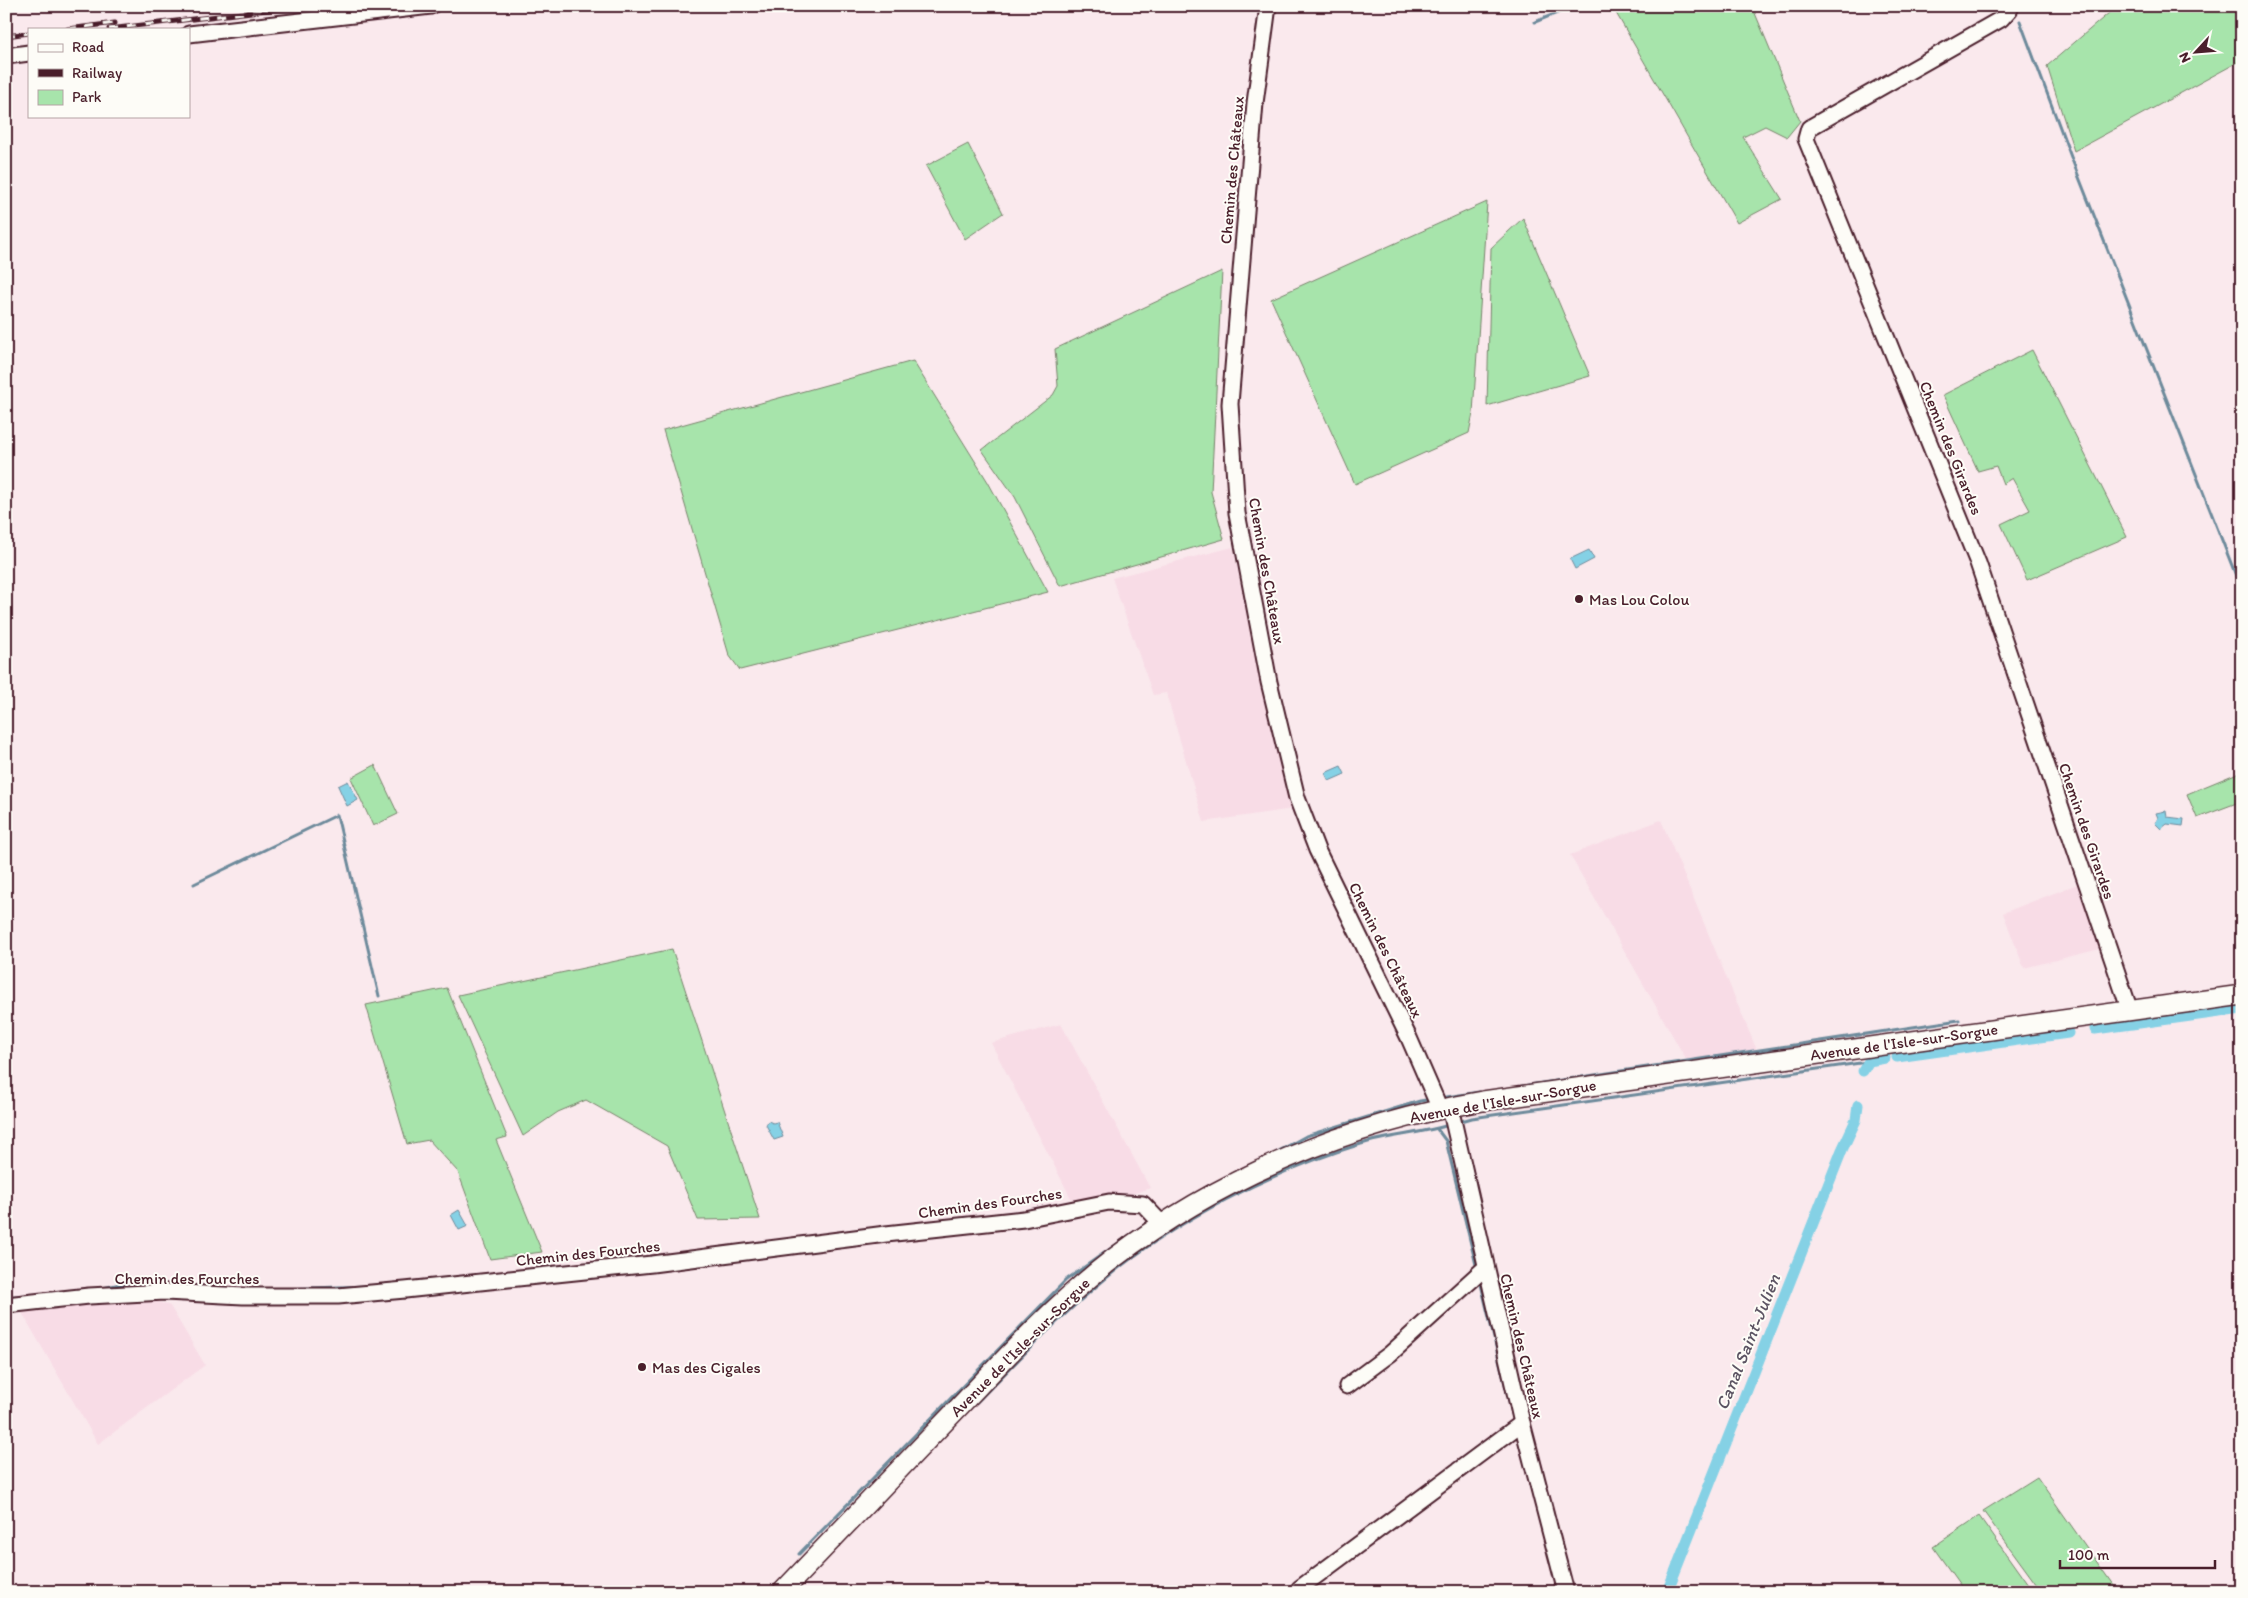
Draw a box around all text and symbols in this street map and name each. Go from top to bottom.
legend [28,28,190,118]
north arrow [2170,28,2220,78]
text: Road [72,38,105,56]
text: N [2175,50,2194,65]
text: Railway [72,64,122,82]
text: Park [72,88,102,106]
street label: Chemin des Châteaux [1216,95,1248,245]
street label: Chemin des Girardes [1915,378,1987,518]
street label: Chemin des Châteaux [1245,496,1289,646]
place label: Mas Lou Colou [1589,590,1689,609]
marker: Mas Lou Colou [1573,593,1585,605]
street label: Chemin des Girardes [2055,760,2119,902]
street label: Chemin des Châteaux [1345,879,1427,1021]
street label: Avenue de l'Isle-sur-Sorgue [1809,1019,1999,1065]
street label: Avenue de l'Isle-sur-Sorgue [1408,1075,1598,1127]
street label: Chemin des Fourches [917,1184,1063,1222]
street label: Chemin des Fourches [515,1236,661,1270]
street label: Chemin des Fourches [114,1269,260,1288]
water label: Canal Saint-Julien [1711,1270,1786,1413]
street label: Chemin des Châteaux [1496,1272,1548,1421]
street label: Avenue de l'Isle-sur-Sorgue [946,1273,1094,1421]
place label: Mas des Cigales [652,1358,761,1377]
marker: Mas des Cigales [636,1361,648,1373]
scale bar [2060,1538,2216,1570]
text: 100 m [2068,1546,2110,1564]

